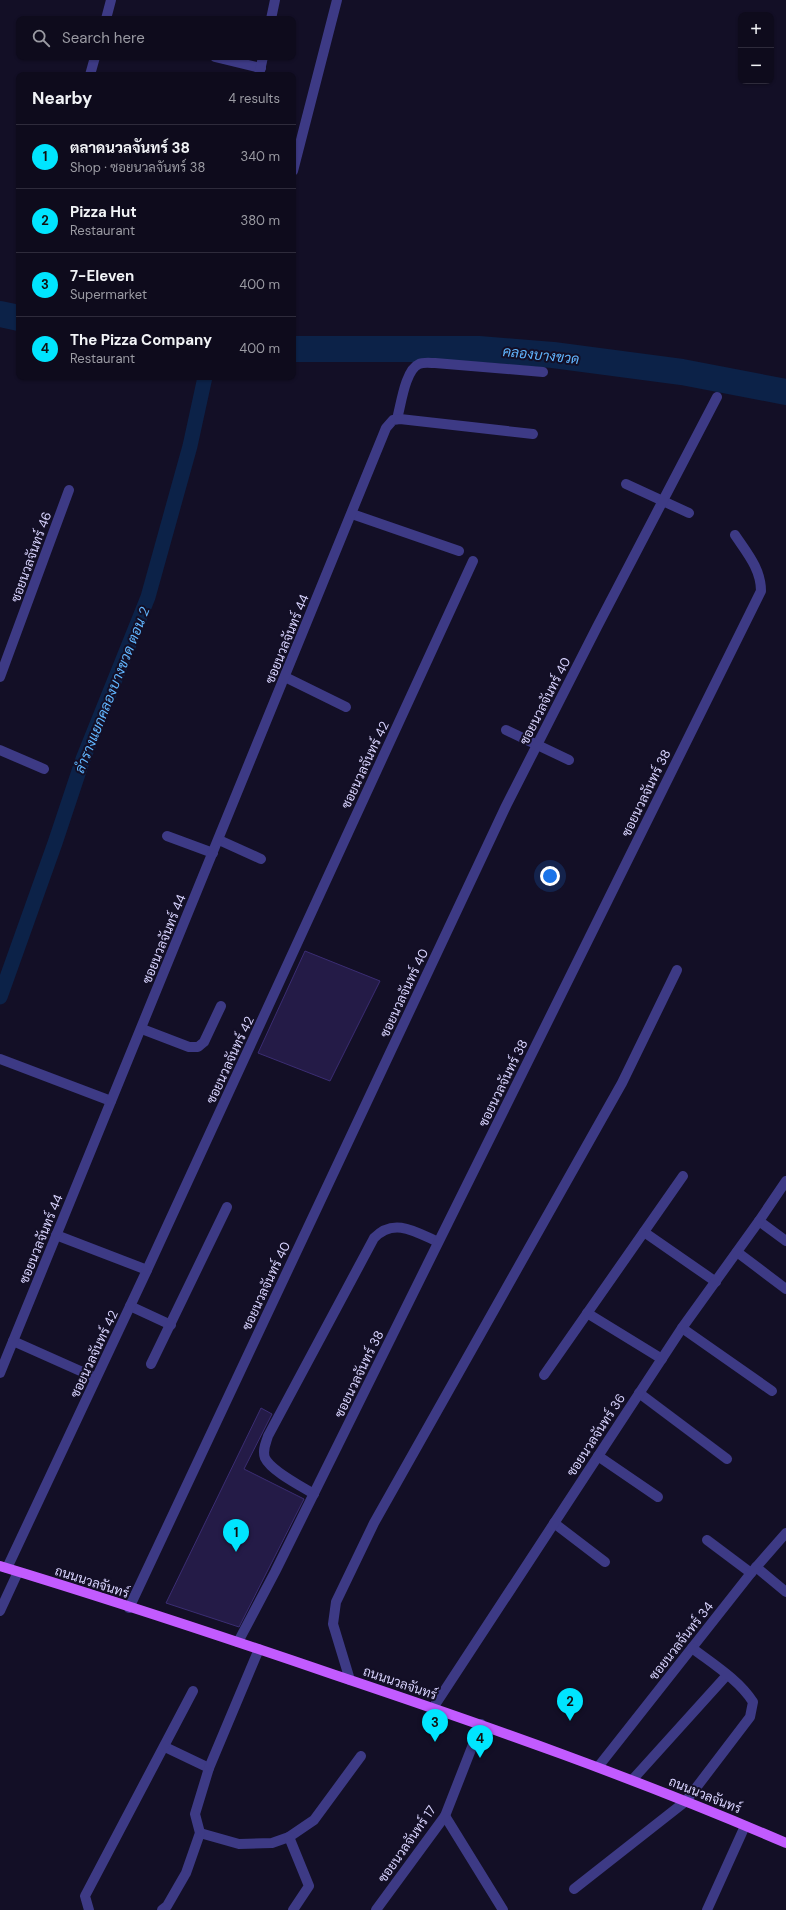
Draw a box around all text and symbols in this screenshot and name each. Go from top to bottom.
map controls [738,12,774,84]
button: + [738,12,774,48]
search box [16,16,296,60]
icon: search [30,27,52,49]
text: Search here [62,28,145,48]
button: − [738,48,774,84]
text: Nearby [32,87,92,109]
text: 4 results [228,90,280,107]
text: ตลาดนวลจันทร์ 38 [70,138,190,158]
text: 1 [43,148,47,165]
text: 340 m [240,148,280,165]
text: Shop · ซอยนวลจันทร์ 38 [70,159,205,176]
text: Pizza Hut [70,202,137,222]
text: 2 [41,212,49,229]
text: 380 m [240,212,280,229]
text: Restaurant [70,222,135,239]
text: 7-Eleven [70,266,134,286]
text: 3 [41,276,49,293]
text: 400 m [239,276,280,293]
text: Supermarket [70,286,147,303]
text: The Pizza Company [70,330,212,350]
text: 4 [41,340,49,357]
text: 400 m [239,340,280,357]
water label: คลองบางขวด [502,342,580,368]
text: Restaurant [70,350,135,367]
street label: ซอยนวลจันทร์ 46 [6,509,55,605]
street label: ซอยนวลจันทร์ 44 [260,591,313,686]
water label: ลำรางแยกคลองบางขวด ตอน 2 [70,604,154,776]
street label: ซอยนวลจันทร์ 40 [515,654,574,748]
street label: ซอยนวลจันทร์ 42 [336,718,393,812]
street label: ซอยนวลจันทร์ 38 [617,746,674,839]
your location [540,866,560,886]
street label: ซอยนวลจันทร์ 44 [137,891,190,986]
street label: ซอยนวลจันทร์ 40 [375,945,432,1040]
street label: ซอยนวลจันทร์ 42 [201,1013,258,1107]
street label: ซอยนวลจันทร์ 38 [474,1036,531,1129]
street label: ซอยนวลจันทร์ 44 [14,1191,67,1286]
street label: ซอยนวลจันทร์ 40 [237,1238,294,1333]
street label: ซอยนวลจันทร์ 42 [65,1307,122,1401]
street label: ซอยนวลจันทร์ 38 [330,1327,387,1420]
street label: ซอยนวลจันทร์ 36 [562,1390,629,1480]
pin: 1 [223,1519,249,1552]
street label: ถนนนวลจันทร์ [53,1561,132,1602]
street label: ซอยนวลจันทร์ 34 [644,1598,717,1684]
street label: ถนนนวลจันทร์ [361,1661,439,1704]
pin: 2 [557,1688,583,1721]
pin: 3 [422,1709,448,1742]
pin: 4 [467,1725,493,1758]
street label: ถนนนวลจันทร์ [666,1772,744,1817]
street label: ซอยนวลจันทร์ 17 [373,1802,440,1886]

